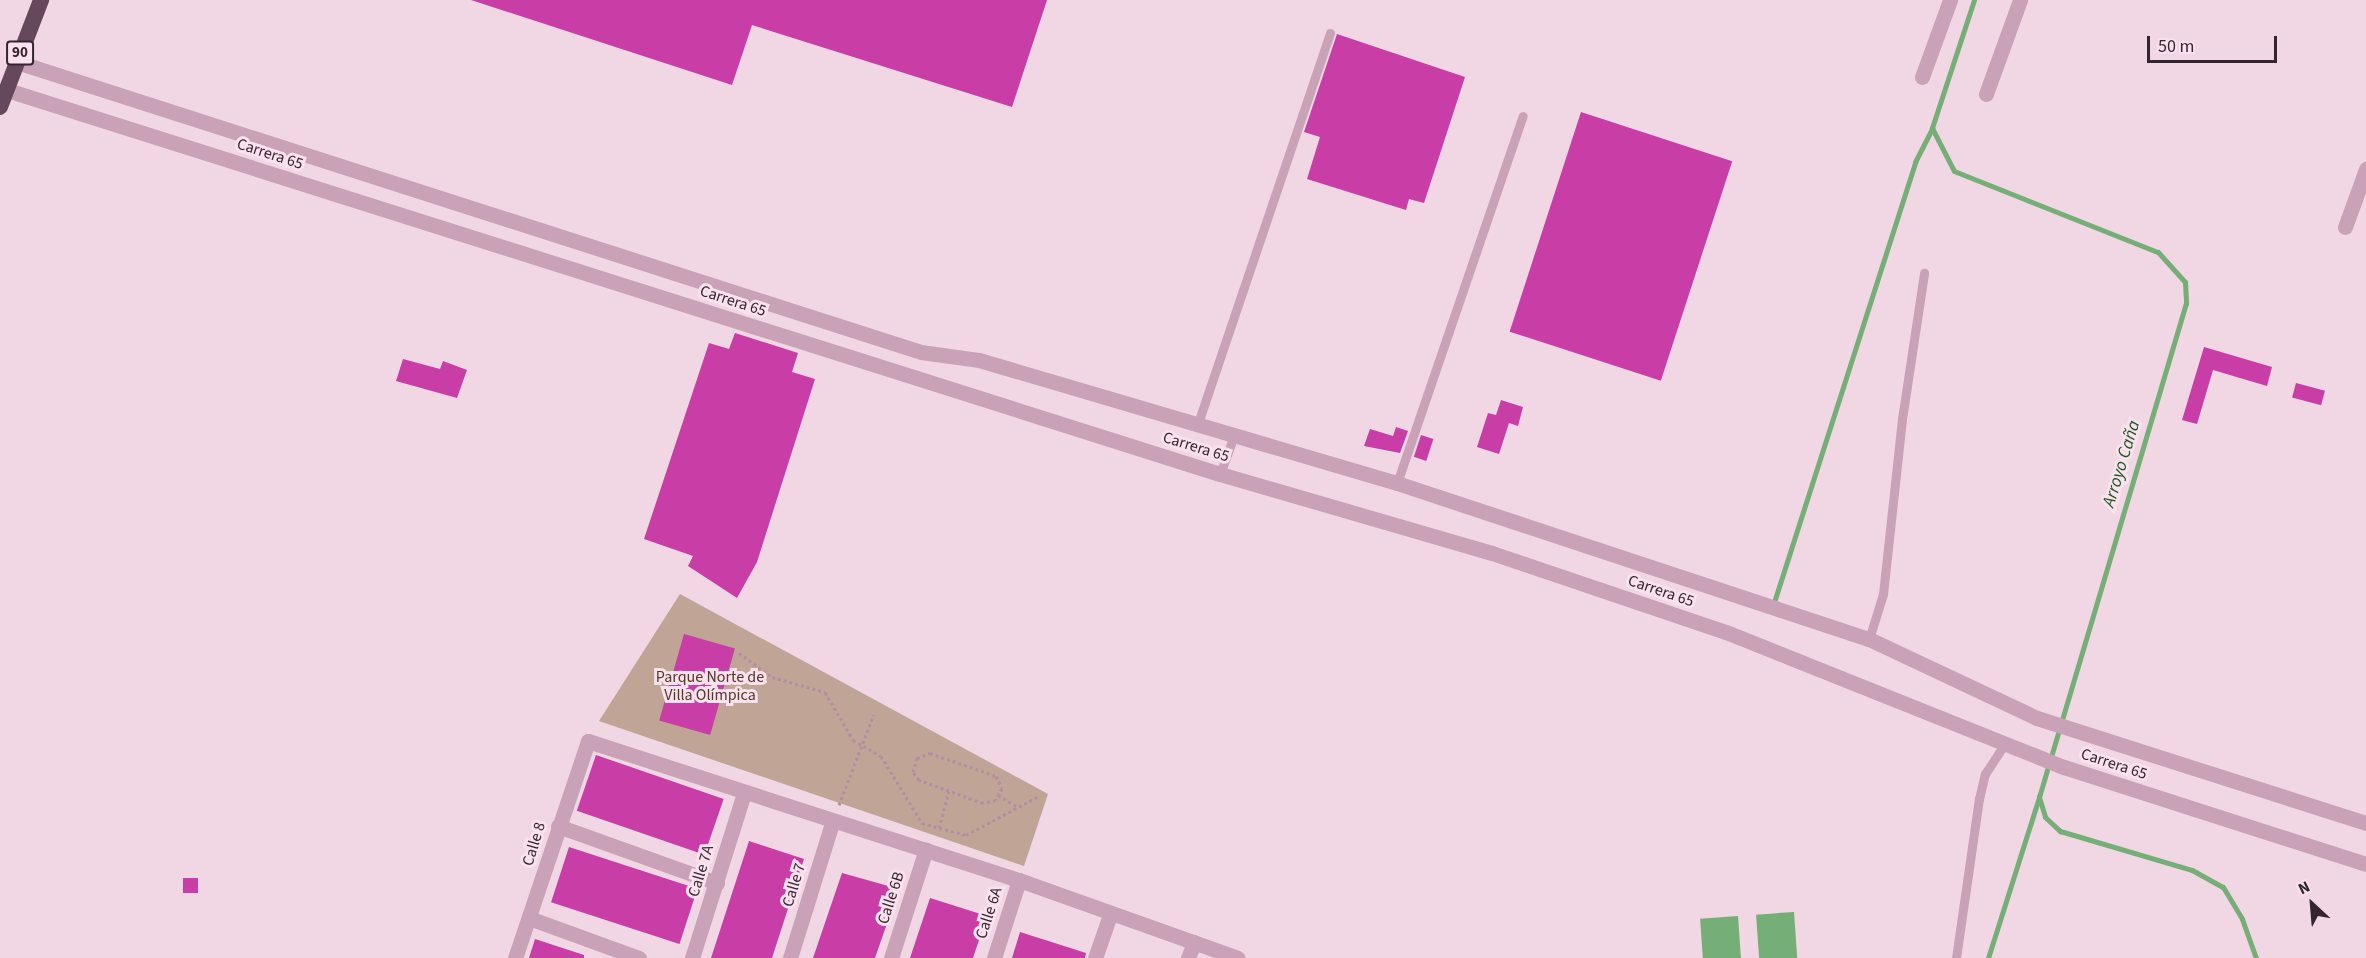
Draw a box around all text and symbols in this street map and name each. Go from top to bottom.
scale bar [2150,24,2280,62]
text: 50 m [2158,34,2194,59]
road number: 90 [5,41,35,65]
street label: Carrera 65 [234,134,306,174]
street label: Carrera 65 [697,281,769,321]
water label: Arroyo Caña [2099,418,2145,510]
street label: Carrera 65 [1160,428,1232,466]
street label: Carrera 65 [1626,571,1696,611]
park label: Parque Norte de Villa Olímpica [656,667,764,705]
street label: Carrera 65 [2078,744,2150,784]
street label: Calle 8 [518,820,550,868]
street label: Calle 7A [684,843,718,899]
street label: Calle 7 [778,861,810,909]
street label: Calle 6B [874,869,908,927]
north arrow [2282,874,2342,934]
text: N [2294,876,2314,900]
street label: Calle 6A [972,885,1006,941]

